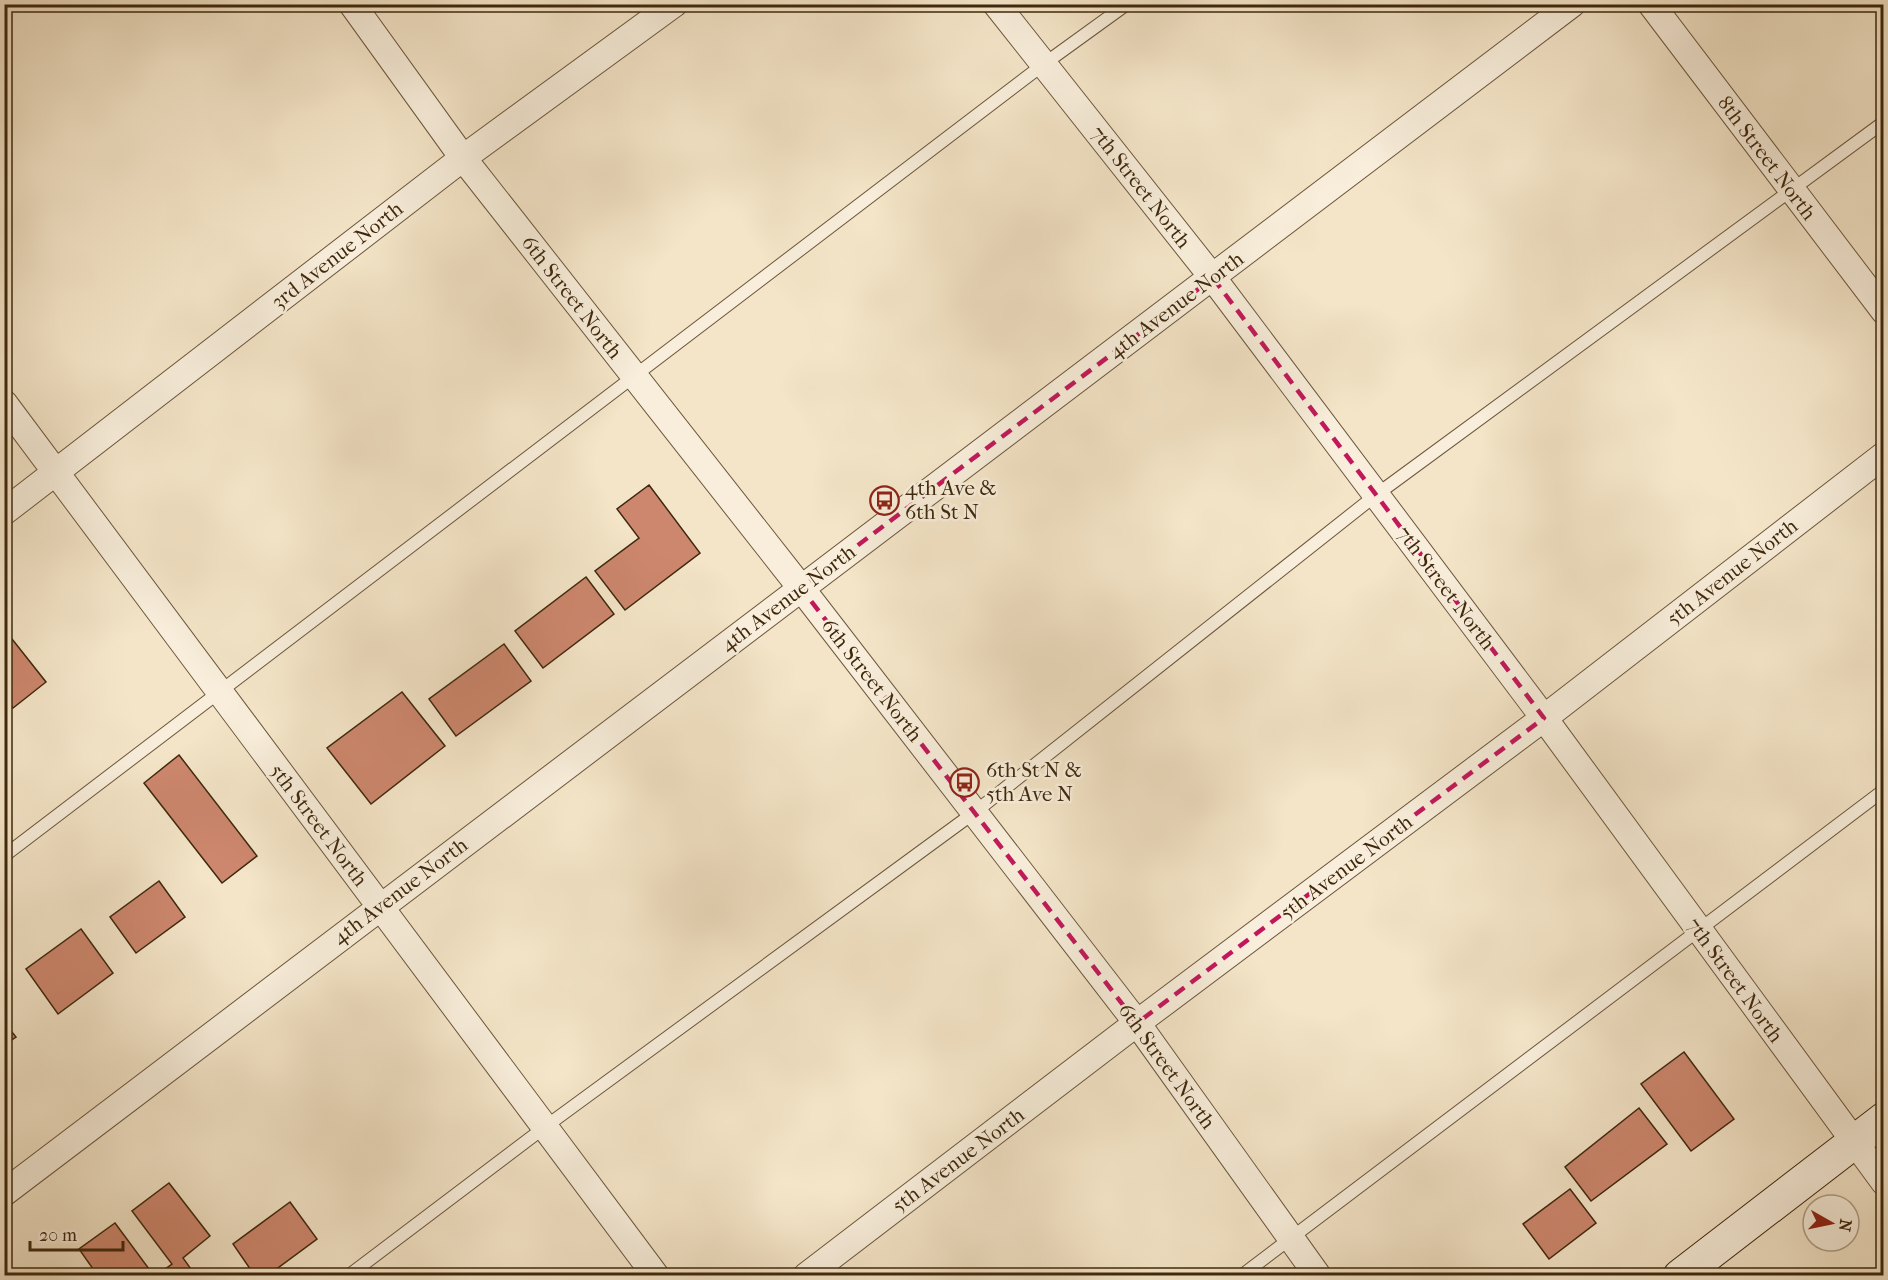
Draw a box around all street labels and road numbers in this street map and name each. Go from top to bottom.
street label: 8th Street North [1713,91,1821,225]
street label: 7th Street North [1086,121,1196,253]
street label: 3rd Avenue North [267,196,408,314]
street label: 6th Street North [517,231,628,363]
street label: 4th Avenue North [1104,246,1248,364]
street label: 5th Avenue North [1662,513,1802,631]
street label: 7th Street North [1392,522,1500,655]
street label: 4th Avenue North [716,539,860,657]
street label: 6th Street North [817,614,928,746]
street label: 5th Street North [265,759,373,891]
street label: 5th Avenue North [1275,809,1417,925]
street label: 4th Avenue North [328,832,472,950]
street label: 7th Street North [1682,913,1788,1047]
street label: 6th Street North [1113,998,1221,1134]
street label: 5th Avenue North [887,1102,1029,1218]

